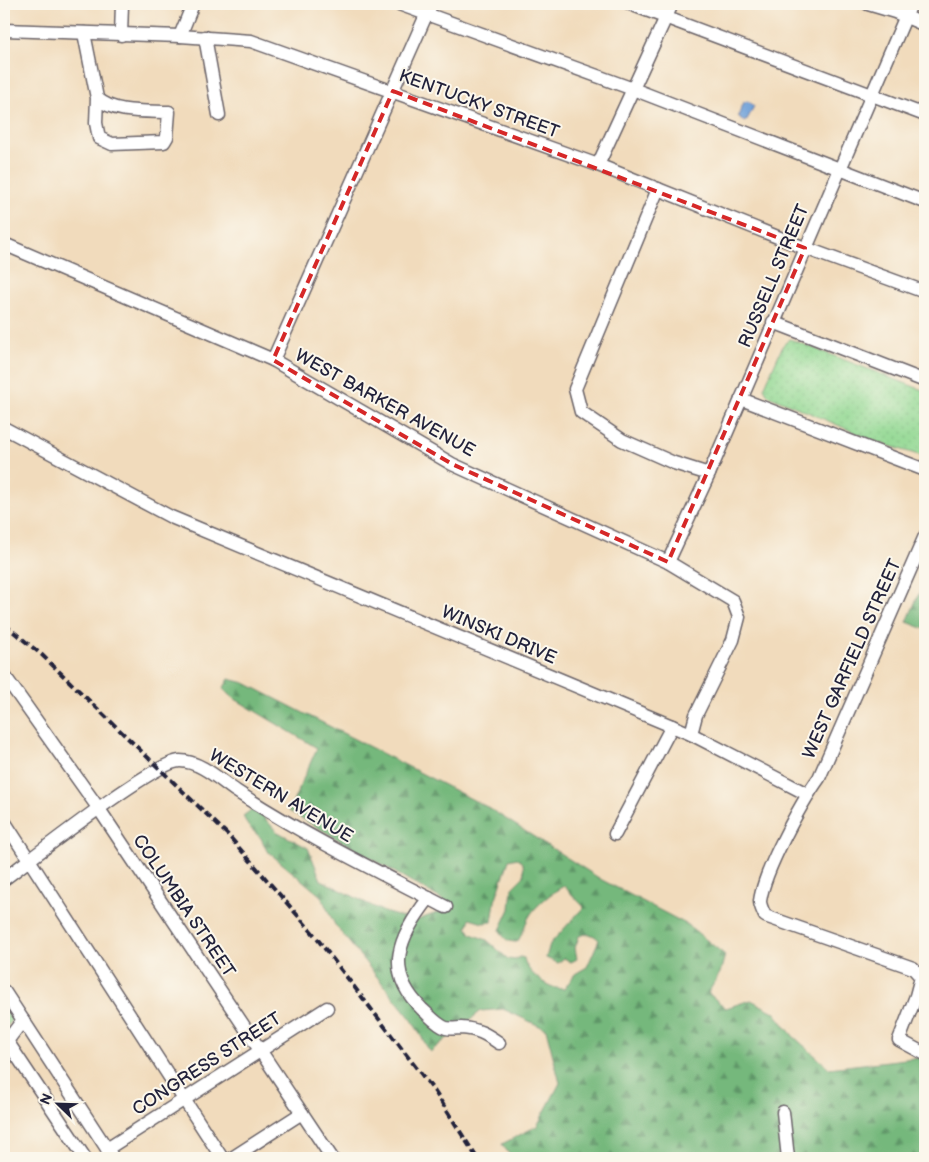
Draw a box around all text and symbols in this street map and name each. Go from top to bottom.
street label: KENTUCKY STREET [396,65,562,143]
street label: RUSSELL STREET [734,201,814,351]
street label: WEST BARKER AVENUE [291,345,479,461]
street label: WEST GARFIELD STREET [798,556,906,762]
street label: WINSKI DRIVE [438,601,560,669]
street label: WESTERN AVENUE [205,745,357,847]
street label: COLUMBIA STREET [128,831,240,982]
street label: CONGRESS STREET [129,1008,286,1120]
north arrow [32,1080,82,1130]
text: N [37,1091,56,1107]

